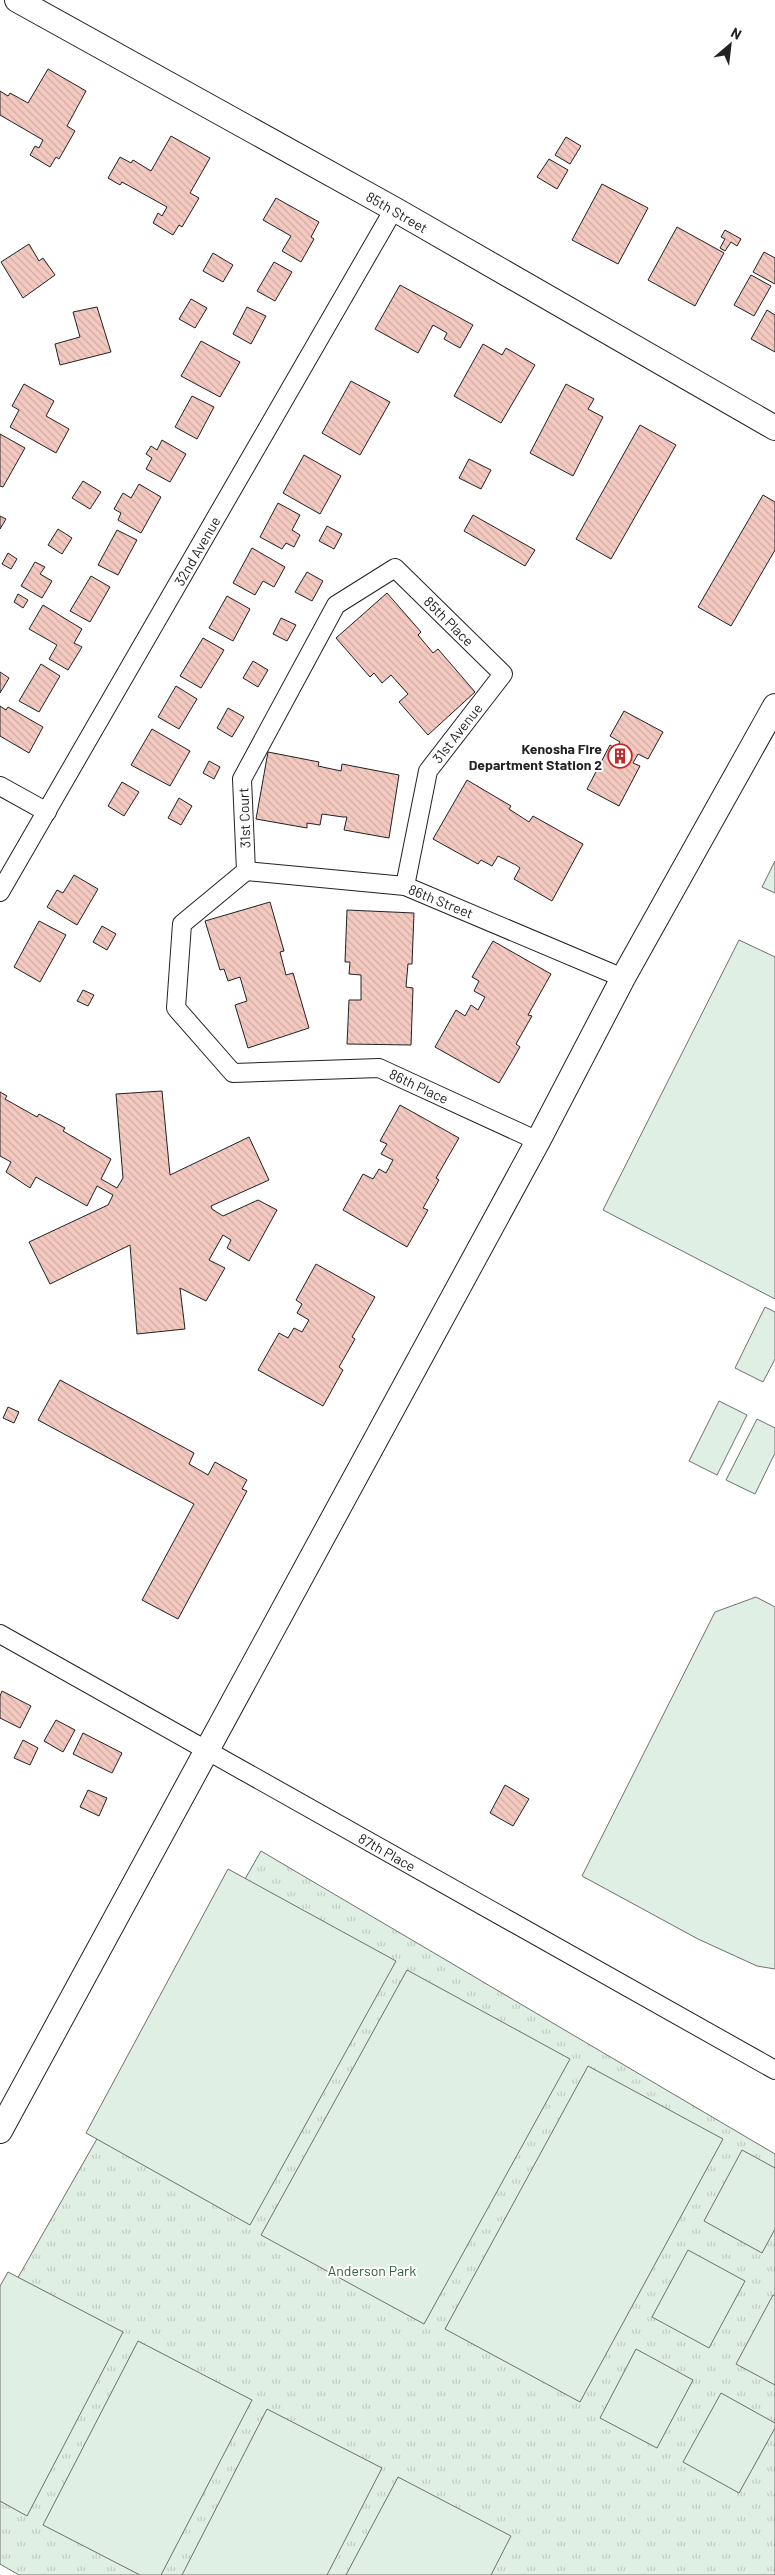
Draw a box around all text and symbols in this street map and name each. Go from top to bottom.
north arrow [705,20,755,70]
text: N [728,23,744,43]
street label: 85th Street [363,188,431,236]
street label: 32nd Avenue [170,513,224,589]
street label: 85th Place [421,593,477,649]
street label: 31st Avenue [428,700,486,766]
place label: Kenosha Fire Department Station 2 [469,740,602,773]
building icon: Kenosha Fire Department Station 2 [607,743,633,769]
street label: 31st Court [234,787,254,849]
street label: 86th Street [406,880,476,922]
street label: 86th Place [387,1065,451,1107]
street label: 87th Place [355,1829,419,1875]
park label: Anderson Park [328,2262,416,2279]

